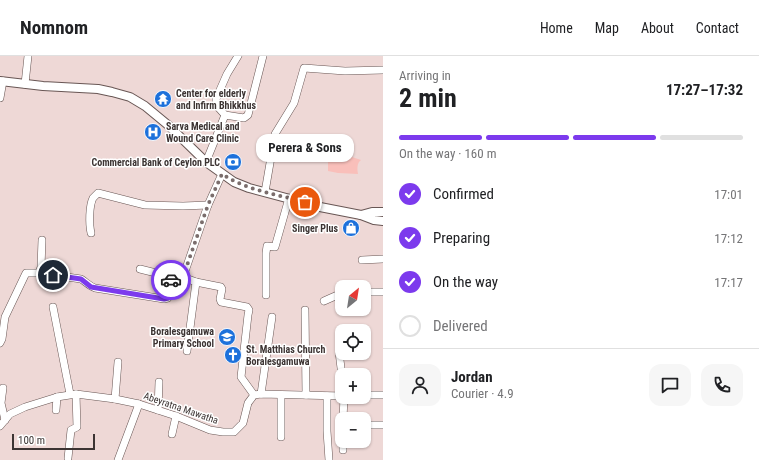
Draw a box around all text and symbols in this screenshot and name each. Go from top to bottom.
text: Nomnom [20,16,88,39]
text: Home [540,20,573,36]
text: Map [595,20,619,36]
text: About [641,20,674,36]
text: Contact [696,20,739,36]
text: Arriving in [399,68,451,83]
text: 17:27–17:32 [666,81,743,99]
text: 2 min [399,83,457,113]
place label: Center for elderly and Infirm Bhikkhus [176,88,256,111]
temple icon: Center for elderly and Infirm Bhikkhus [153,89,173,109]
place label: Sarva Medical and Wound Care Clinic [166,121,240,144]
hospital icon: Sarva Medical and Wound Care Clinic [143,122,163,142]
callout: Perera & Sons [256,134,354,162]
text: Perera & Sons [268,140,342,155]
text: On the way · 160 m [399,146,496,161]
bank icon: Commercial Bank of Ceylon PLC [223,152,243,172]
place label: Commercial Bank of Ceylon PLC [92,157,220,168]
icon: check [399,183,421,205]
pin [288,185,322,219]
text: Confirmed [433,185,494,203]
text: 17:01 [714,187,743,202]
icon: bag [294,191,316,213]
shop icon: Singer Plus [341,218,361,238]
place label: Singer Plus [292,223,338,234]
icon: check [399,227,421,249]
text: Preparing [433,229,490,247]
text: 17:12 [714,231,743,246]
pin [36,258,70,292]
courier [151,260,191,300]
icon: home [42,264,64,286]
icon: car [160,269,182,291]
icon: check [399,271,421,293]
text: On the way [433,273,498,291]
text: 17:17 [714,275,743,290]
north arrow [335,280,371,316]
map controls [335,280,371,448]
text: Delivered [433,317,488,335]
button: locate [335,324,371,360]
place label: Boralesgamuwa Primary School [151,326,214,349]
school or university icon: Boralesgamuwa Primary School [217,327,237,347]
place label: St. Matthias Church Boralesgamuwa [246,344,325,367]
church icon: St. Matthias Church Boralesgamuwa [223,345,243,365]
button: person [399,364,441,406]
button: chat [649,364,691,406]
button: phone [701,364,743,406]
button: + [335,368,371,404]
text: Jordan [451,368,493,386]
text: Courier · 4.9 [451,386,514,401]
street label: Abeyratna Mawatha [142,390,220,426]
button: − [335,412,371,448]
scale bar [12,432,95,451]
text: 100 m [18,434,45,447]

